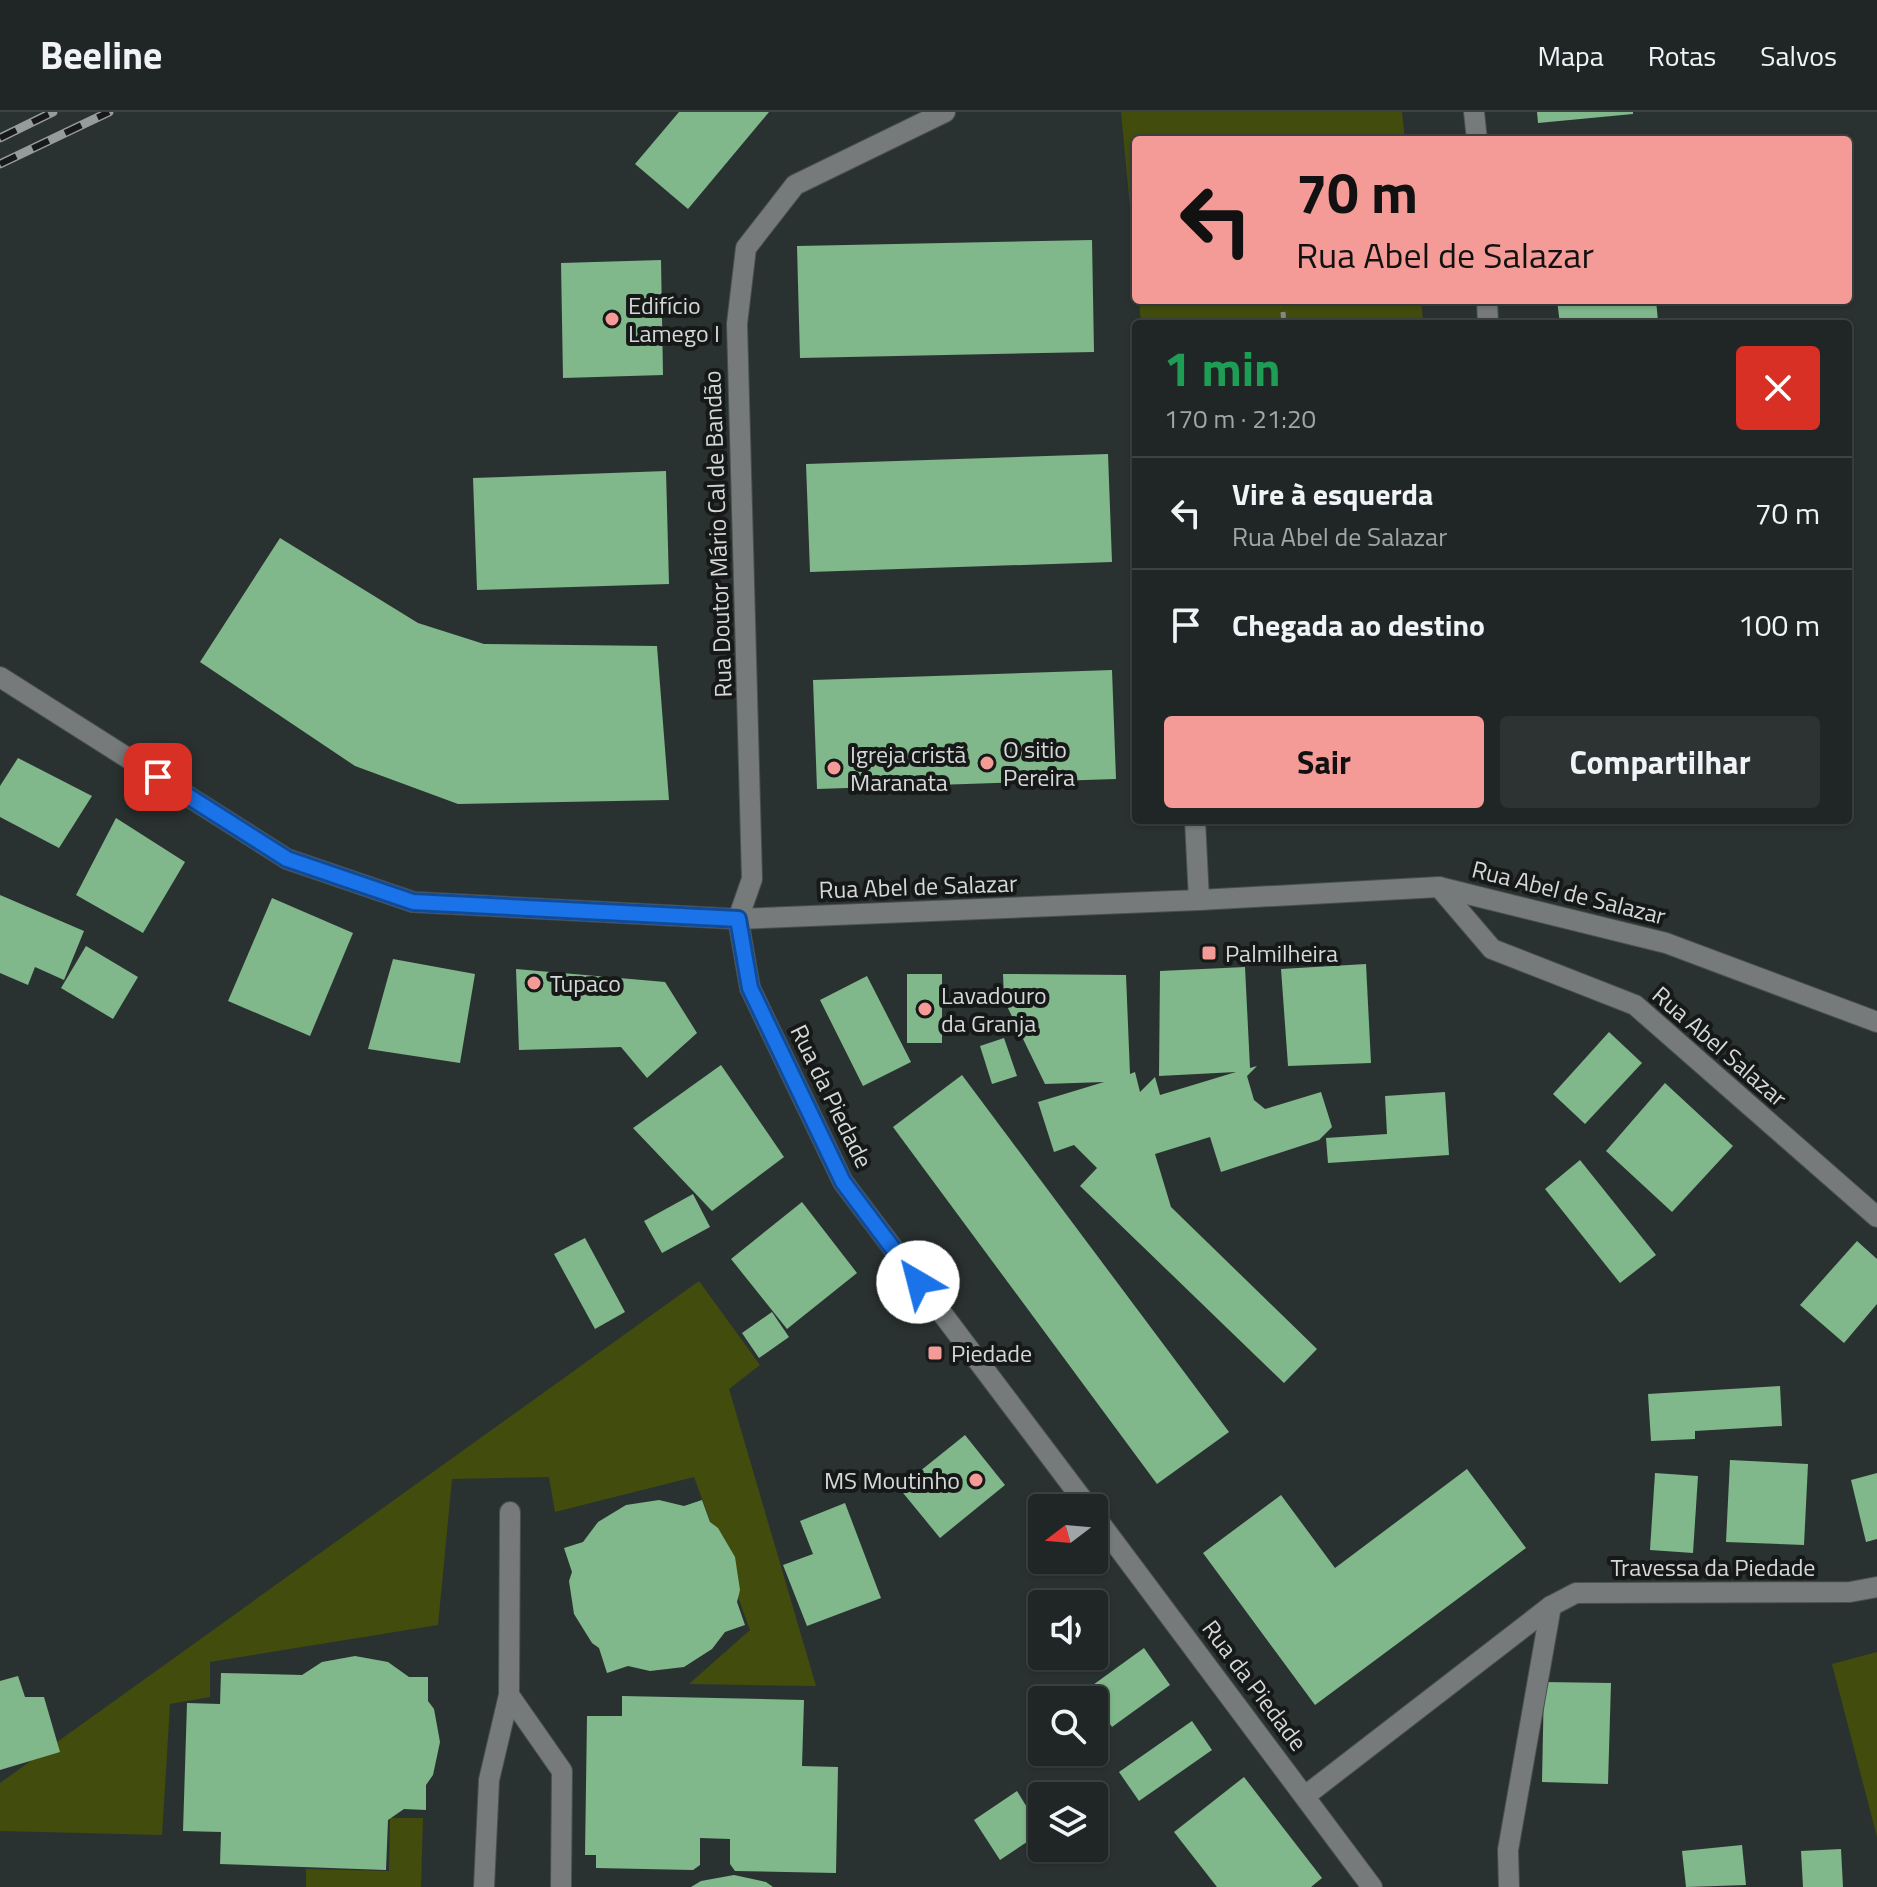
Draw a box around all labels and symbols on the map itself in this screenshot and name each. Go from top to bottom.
place label: Edifício Lamego I [628,287,720,351]
marker: Edifício Lamego I [603,310,621,328]
street label: Rua Doutor Mário Cal de Bandão [693,370,741,698]
place label: O sitio Pereira [1003,731,1075,795]
place label: Igreja cristã Maranata [850,736,966,800]
pin [124,743,192,811]
marker: O sitio Pereira [978,754,996,772]
marker: Igreja cristã Maranata [825,759,843,777]
street label: Rua Abel de Salazar [1468,851,1670,933]
street label: Rua Abel de Salazar [818,865,1018,907]
place label: Palmilheira [1225,935,1338,971]
marker: Palmilheira [1200,944,1218,962]
place label: Tupaco [550,965,621,1001]
marker: Tupaco [525,974,543,992]
place label: Lavadouro da Granja [941,977,1047,1041]
street label: Rua Abel Salazar [1645,977,1795,1115]
marker: Lavadouro da Granja [916,1000,934,1018]
street label: Rua da Piedade [782,1018,882,1174]
position arrow [876,1240,960,1324]
place label: Piedade [951,1335,1032,1371]
marker: Piedade [926,1344,944,1362]
place label: MS Moutinho [824,1462,960,1498]
marker: MS Moutinho [967,1471,985,1489]
north arrow [1028,1494,1108,1574]
street label: Travessa da Piedade [1611,1549,1815,1585]
street label: Rua da Piedade [1194,1612,1316,1758]

